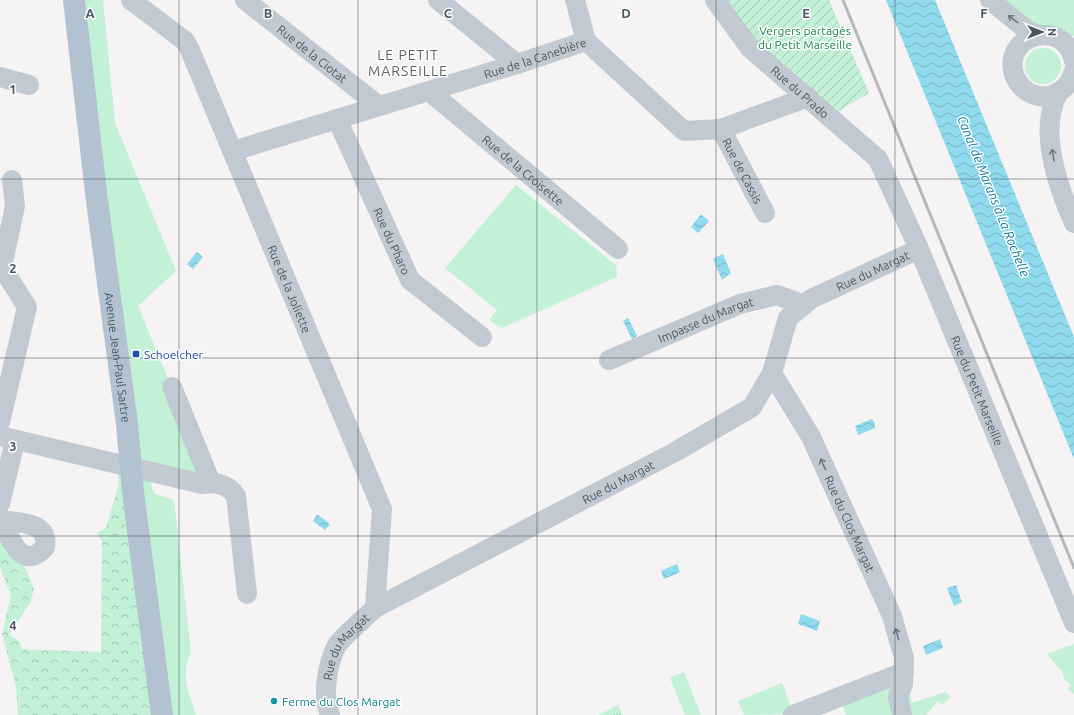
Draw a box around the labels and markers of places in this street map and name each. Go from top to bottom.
place label: Schoelcher [144,348,204,361]
marker: Schoelcher [131,349,141,359]
place label: Ferme du Clos Margat [282,695,400,708]
marker: Ferme du Clos Margat [269,696,279,706]

